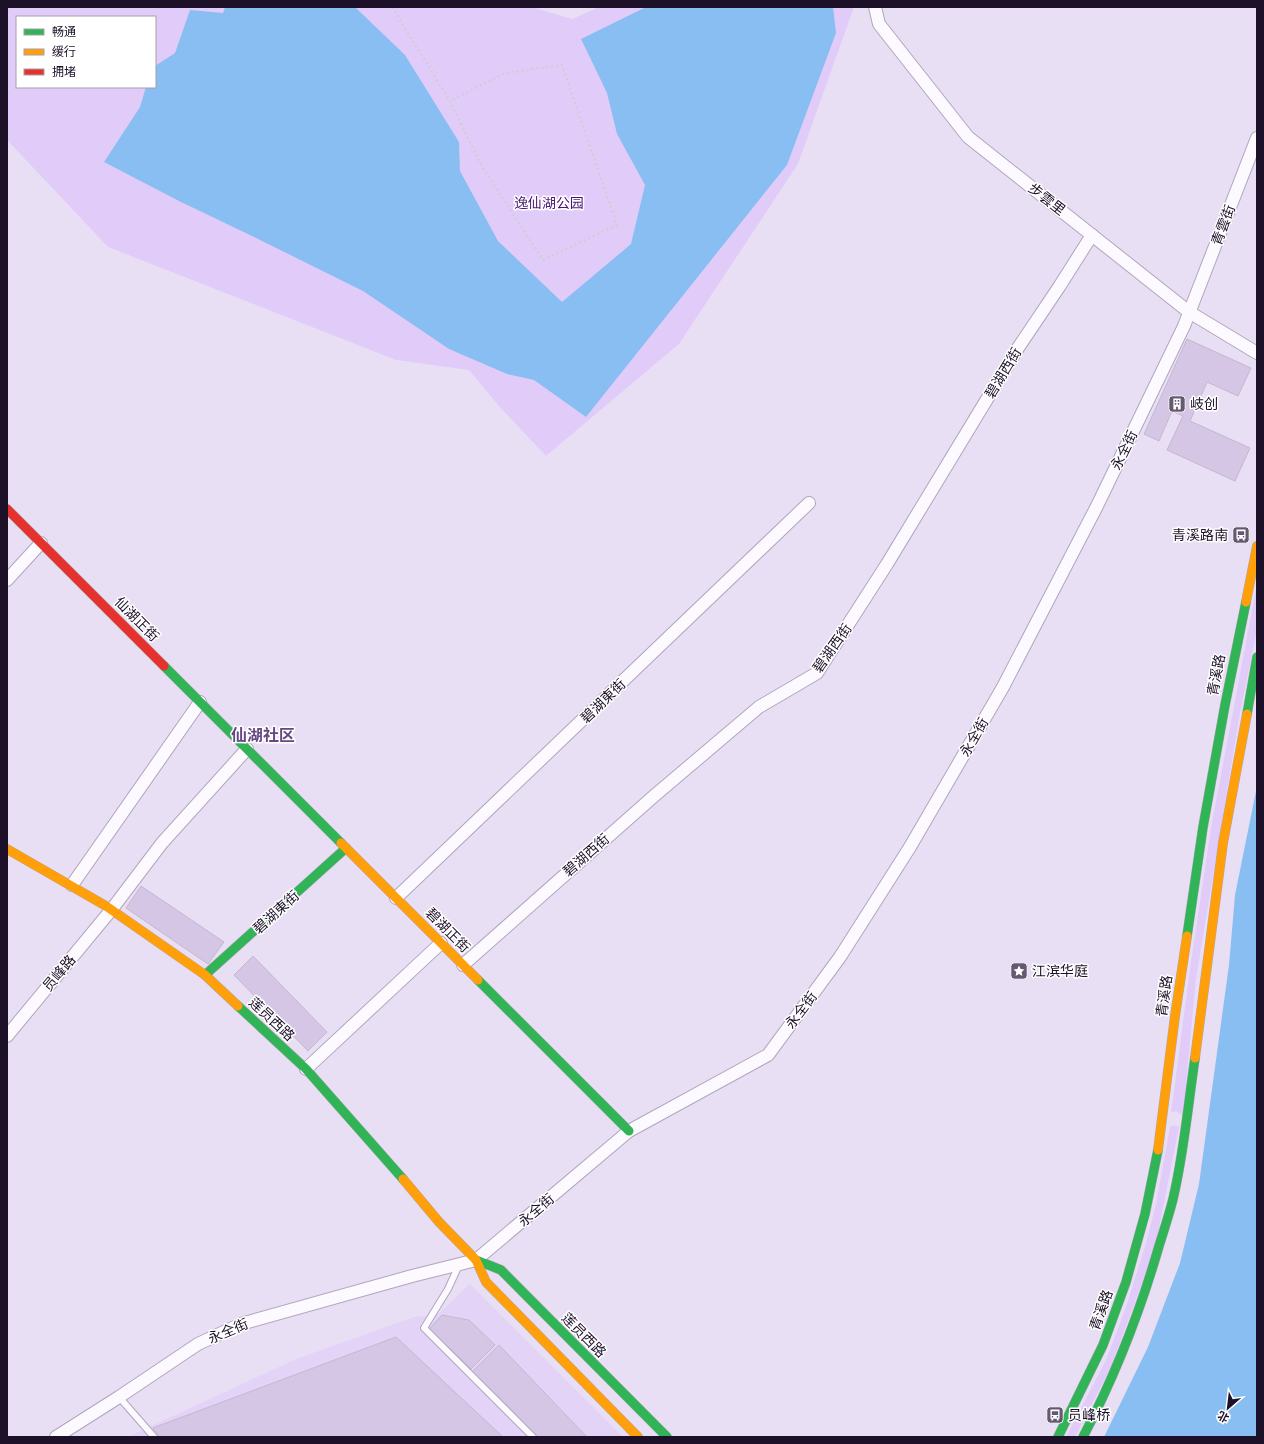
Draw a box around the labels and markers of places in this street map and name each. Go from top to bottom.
building icon: 岐创 [1167,394,1187,414]
place label: 岐创 [1190,394,1218,413]
place label: 青溪路南 [1172,525,1228,544]
bus stop icon: 青溪路南 [1231,525,1251,545]
place icon: 江滨华庭 [1009,961,1029,981]
place label: 江滨华庭 [1032,961,1088,980]
bus stop icon: 员峰桥 [1045,1405,1065,1425]
place label: 员峰桥 [1068,1405,1110,1424]

